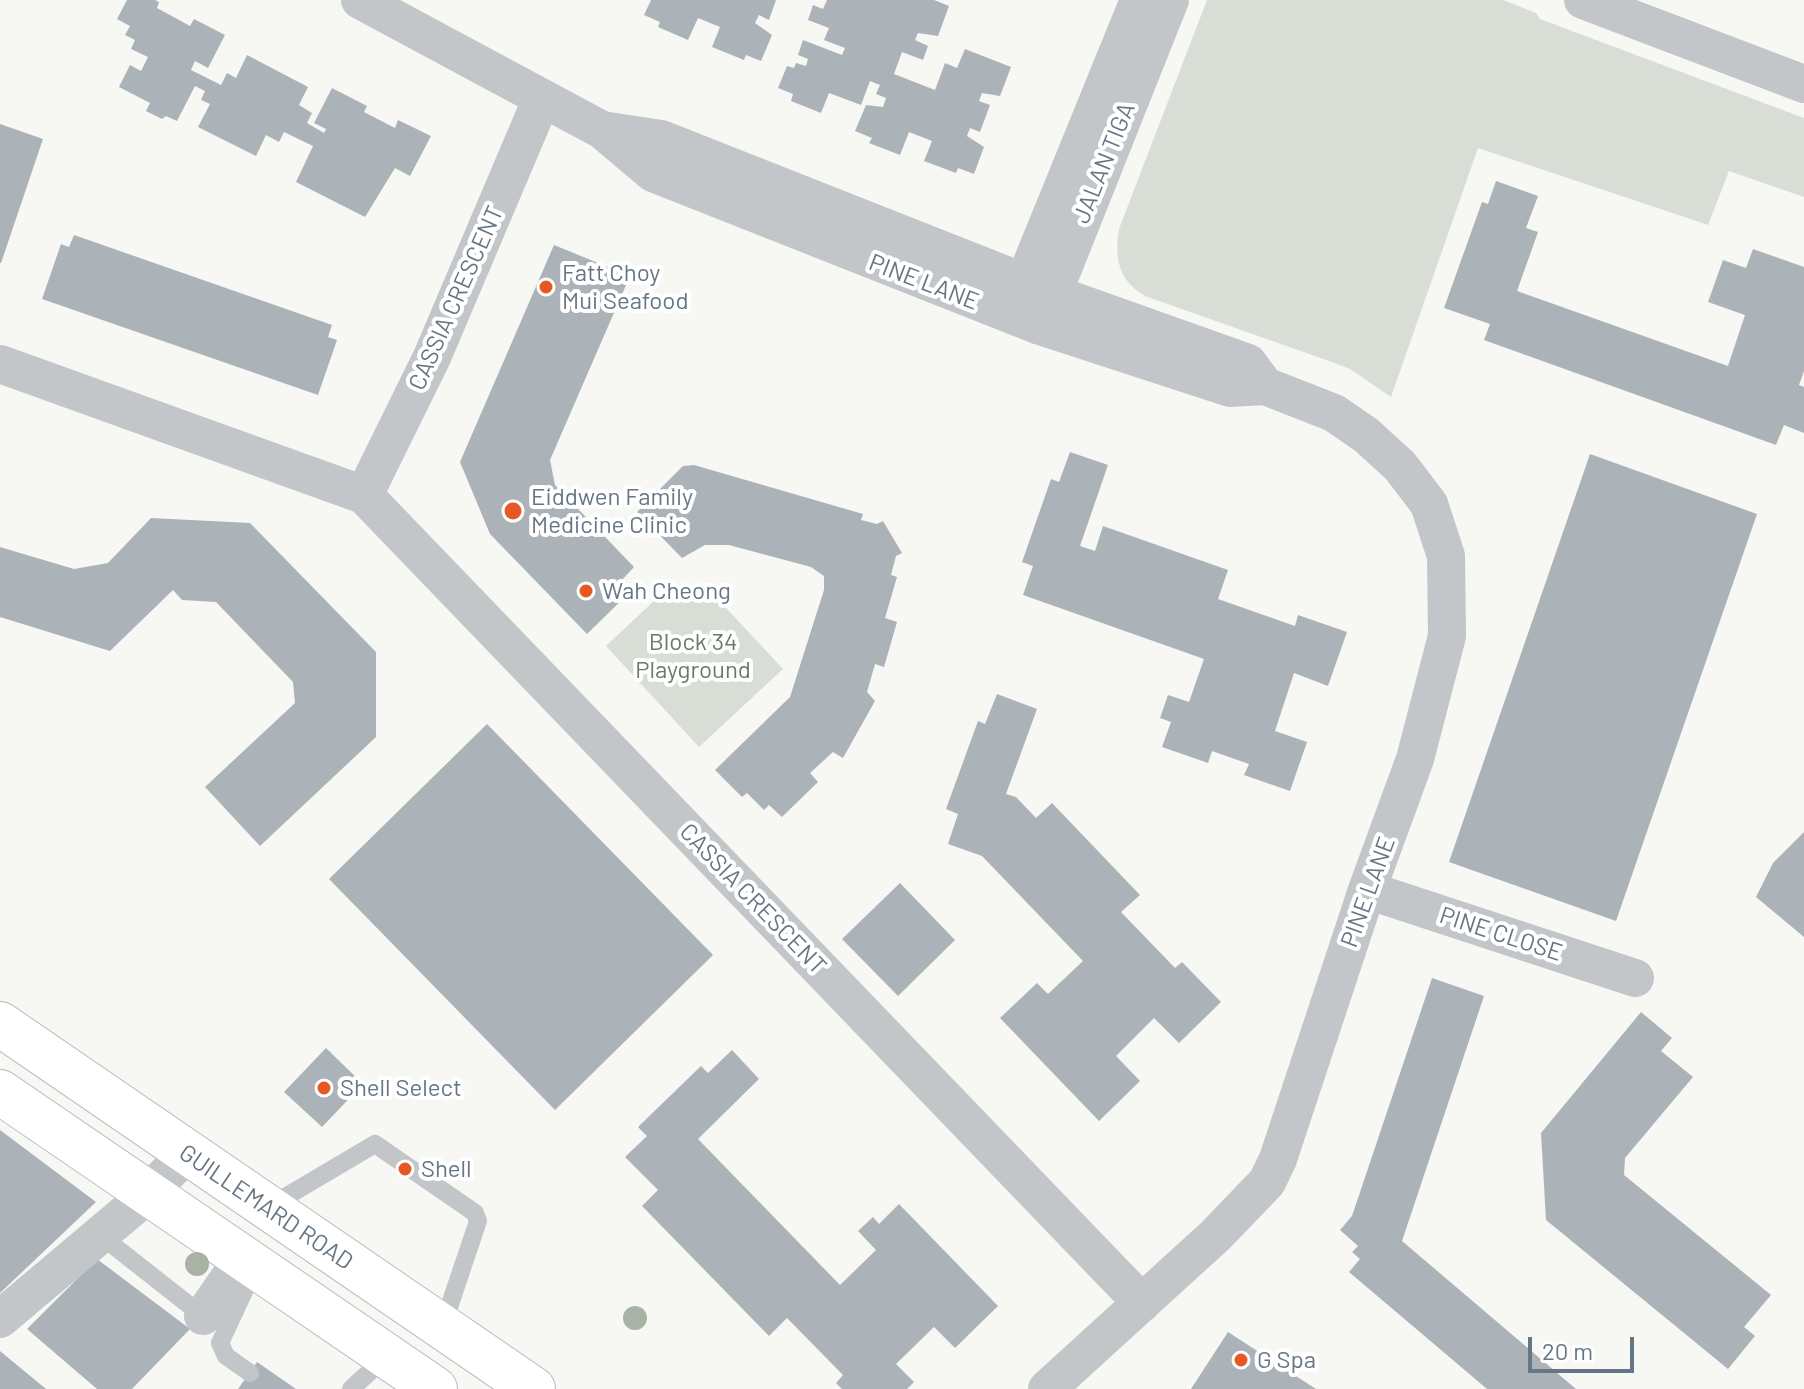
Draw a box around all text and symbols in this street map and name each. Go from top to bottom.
street label: JALAN TIGA [1067,98,1141,228]
street label: CASSIA CRESCENT [402,201,510,395]
street label: PINE LANE [865,248,983,316]
place label: Fatt Choy Mui Seafood [562,259,688,315]
marker: Fatt Choy Mui Seafood [537,278,555,296]
place label: Eiddwen Family Medicine Clinic [531,483,693,539]
marker: Eiddwen Family Medicine Clinic [502,500,524,522]
place label: Wah Cheong [602,577,731,605]
marker: Wah Cheong [577,582,595,600]
park label: Block 34 Playground [635,628,751,684]
street label: CASSIA CRESCENT [674,818,832,980]
street label: PINE LANE [1335,833,1401,951]
street label: PINE CLOSE [1436,901,1566,967]
place label: Shell Select [340,1074,462,1102]
marker: Shell Select [315,1079,333,1097]
street label: GUILLEMARD ROAD [174,1138,358,1276]
place label: Shell [421,1155,472,1183]
marker: Shell [396,1160,414,1178]
scale bar [1532,1321,1638,1371]
text: 20 m [1542,1336,1593,1365]
place label: G Spa [1257,1346,1316,1374]
marker: G Spa [1232,1351,1250,1369]

